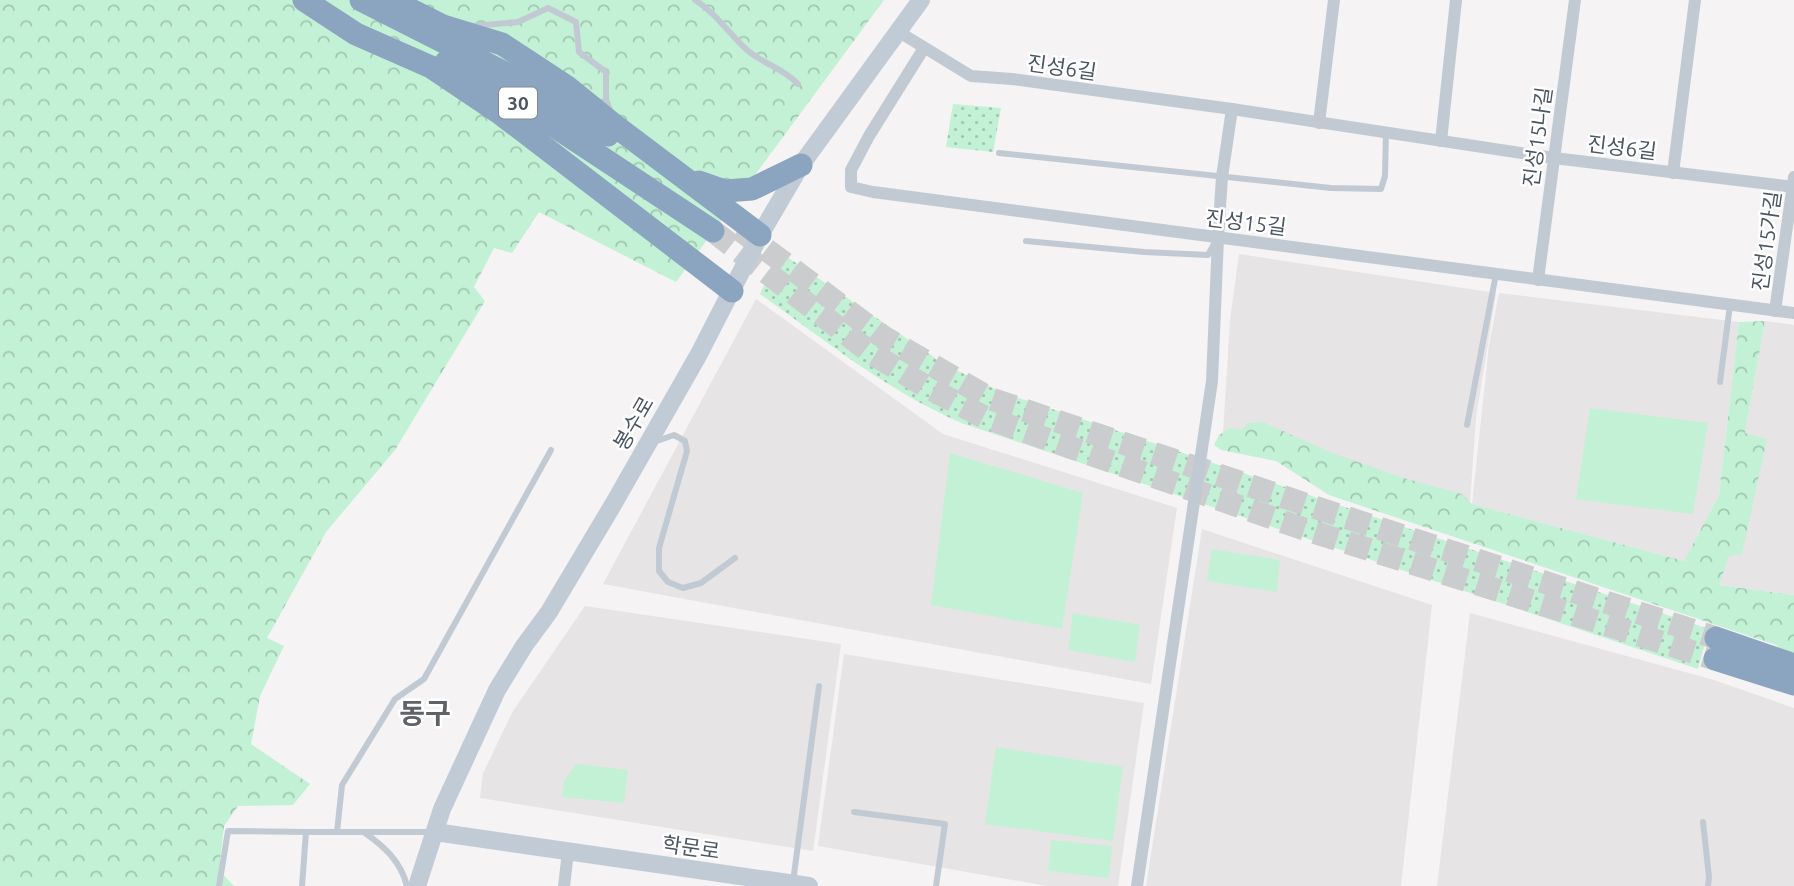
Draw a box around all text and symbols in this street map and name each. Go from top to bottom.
street label: 진성6길 [1026,50,1098,84]
street label: 진성15나길 [1518,85,1556,189]
road number: 30 [499,88,537,118]
street label: 진성6길 [1586,131,1658,163]
street label: 진성15가길 [1747,189,1785,293]
street label: 진성15길 [1204,205,1288,239]
street label: 봉수로 [608,392,658,454]
district label: 동구 [399,697,451,728]
street label: 학문로 [661,831,721,863]

